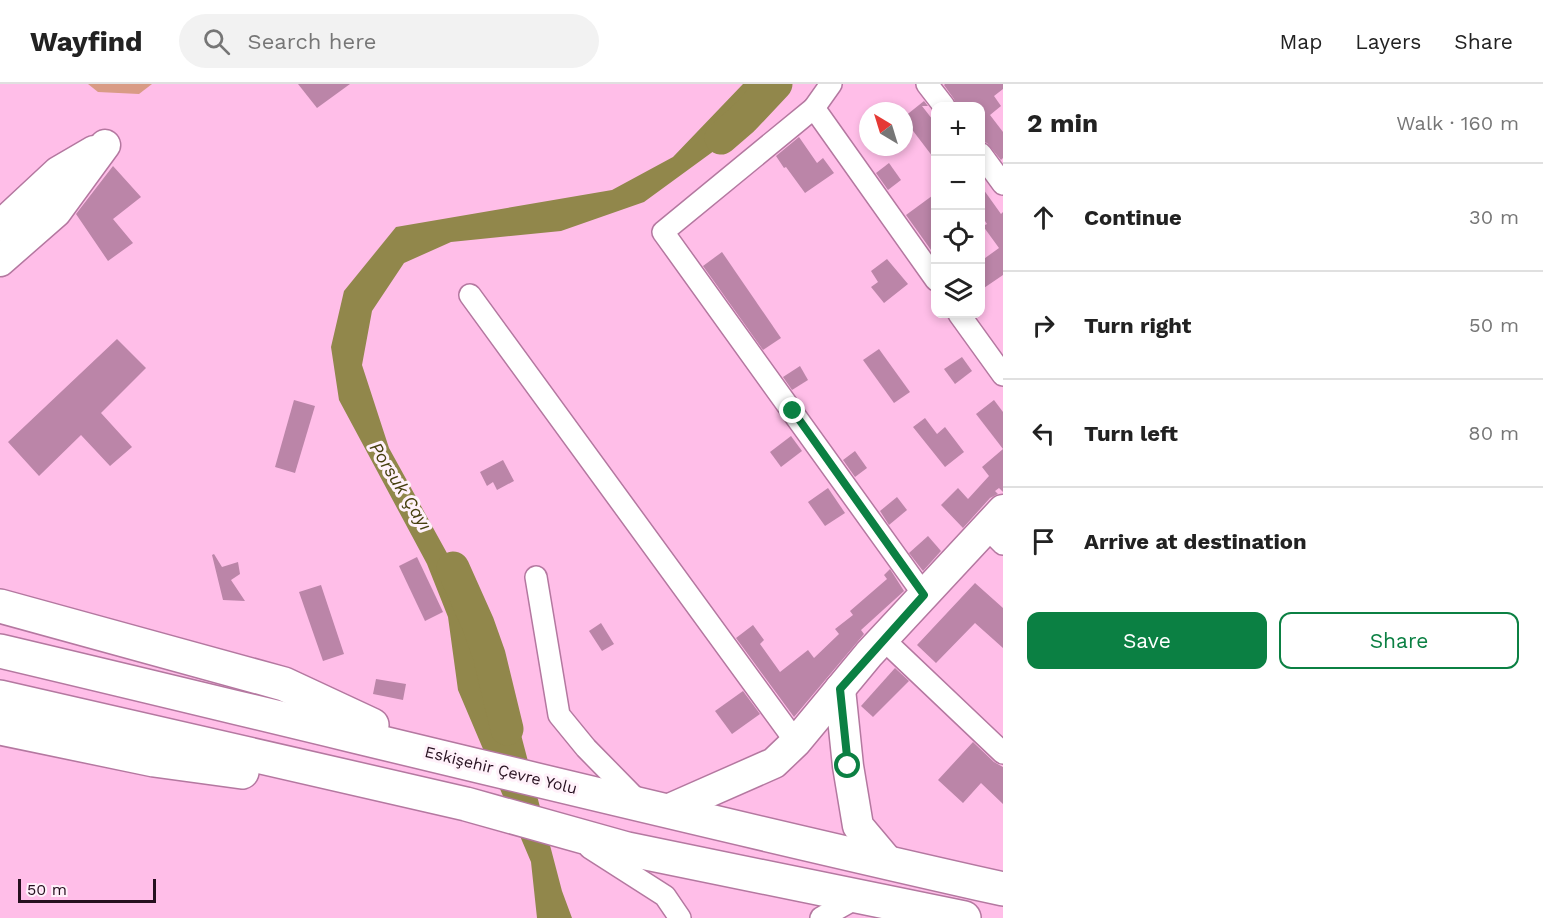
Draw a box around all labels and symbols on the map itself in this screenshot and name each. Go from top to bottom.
north arrow [859,102,913,156]
route end [779,397,805,423]
water label: Porsuk Çayı [366,438,437,534]
street label: Eskişehir Çevre Yolu [423,742,579,798]
route start [834,752,860,778]
scale bar [18,876,156,904]

